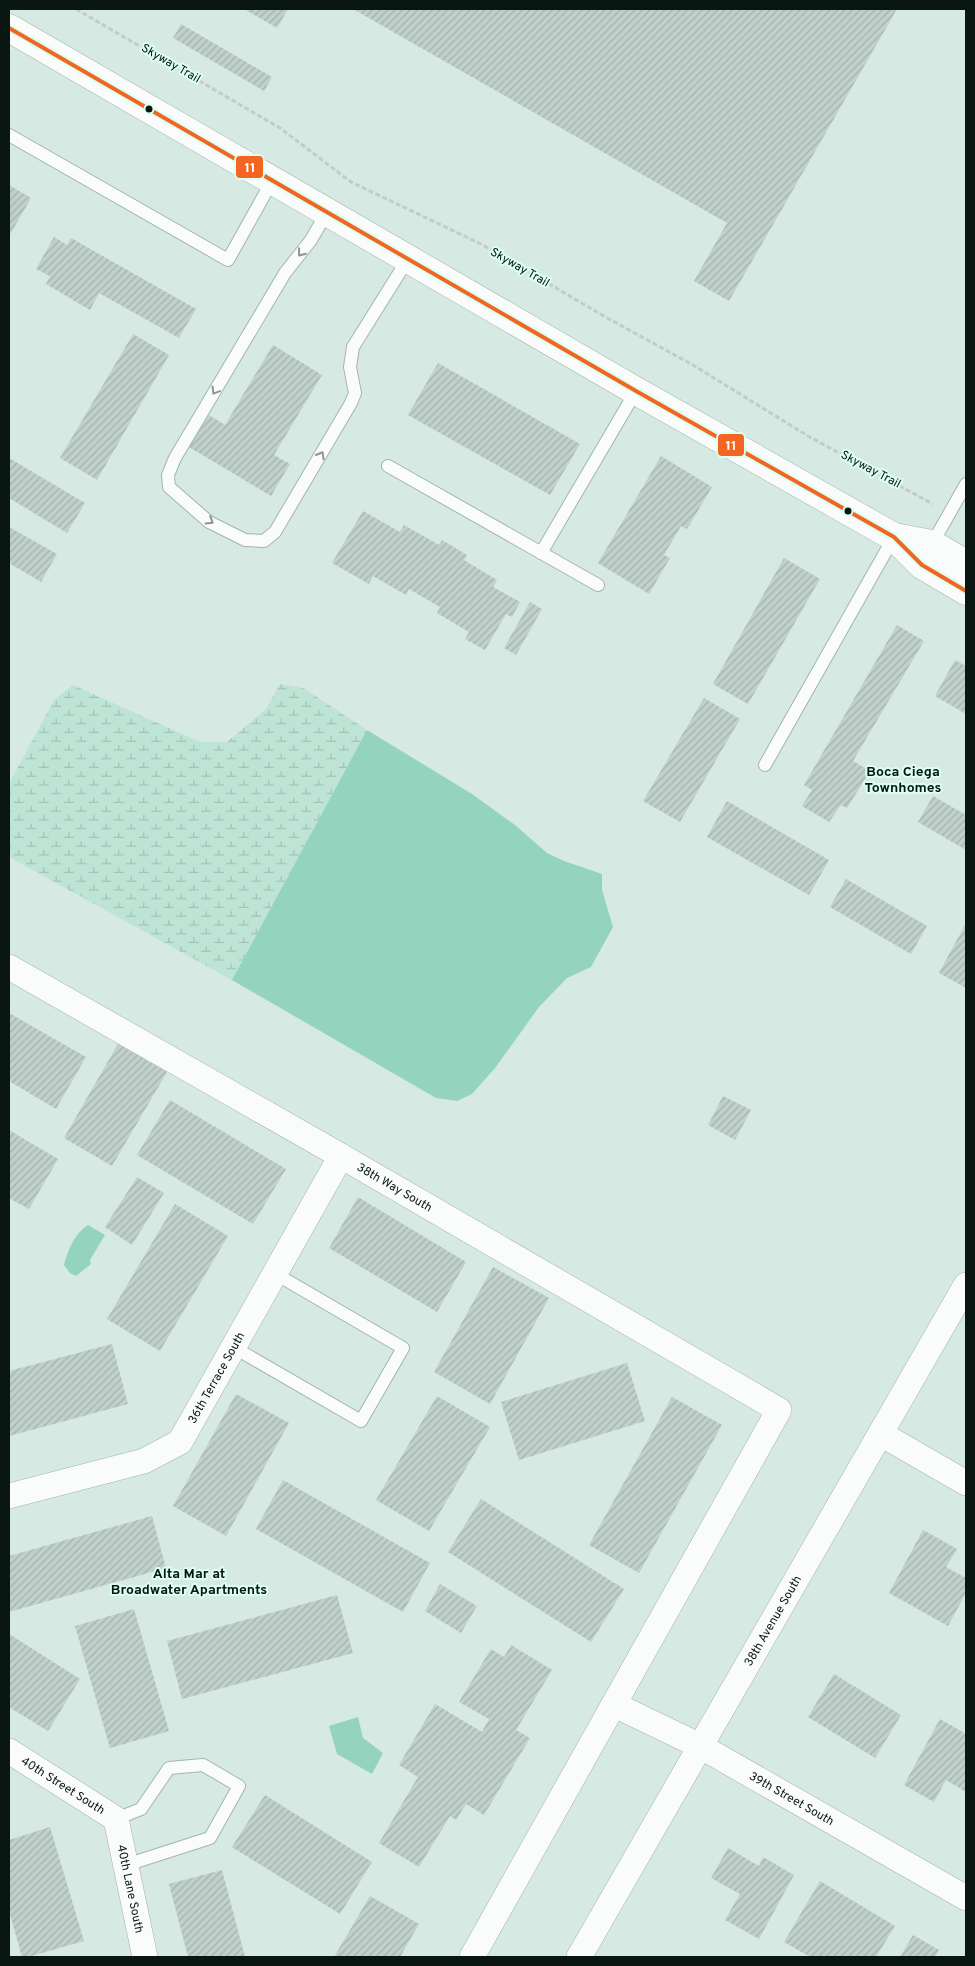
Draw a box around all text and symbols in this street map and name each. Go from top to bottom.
street label: Skyway Trail [138,40,203,87]
unlabelled marker [144,104,154,114]
line badge: 11 [235,155,264,179]
text: 11 [244,160,256,177]
street label: Skyway Trail [487,244,552,291]
one-way arrow [298,247,306,256]
one-way arrow [211,386,221,395]
line badge: 11 [717,433,745,457]
text: 11 [725,438,737,455]
street label: Skyway Trail [838,447,903,492]
one-way arrow [315,451,325,460]
unlabelled marker [843,506,853,516]
one-way arrow [205,515,214,525]
district label: Boca Ciega Townhomes [865,764,942,797]
street label: 38th Way South [353,1160,435,1216]
street label: 36th Terrace South [185,1329,249,1427]
district label: Alta Mar at Broadwater Apartments [111,1566,267,1599]
street label: 38th Avenue South [741,1573,806,1670]
street label: 40th Street South [17,1754,107,1819]
street label: 39th Street South [746,1769,837,1830]
street label: 40th Lane South [113,1843,147,1935]

